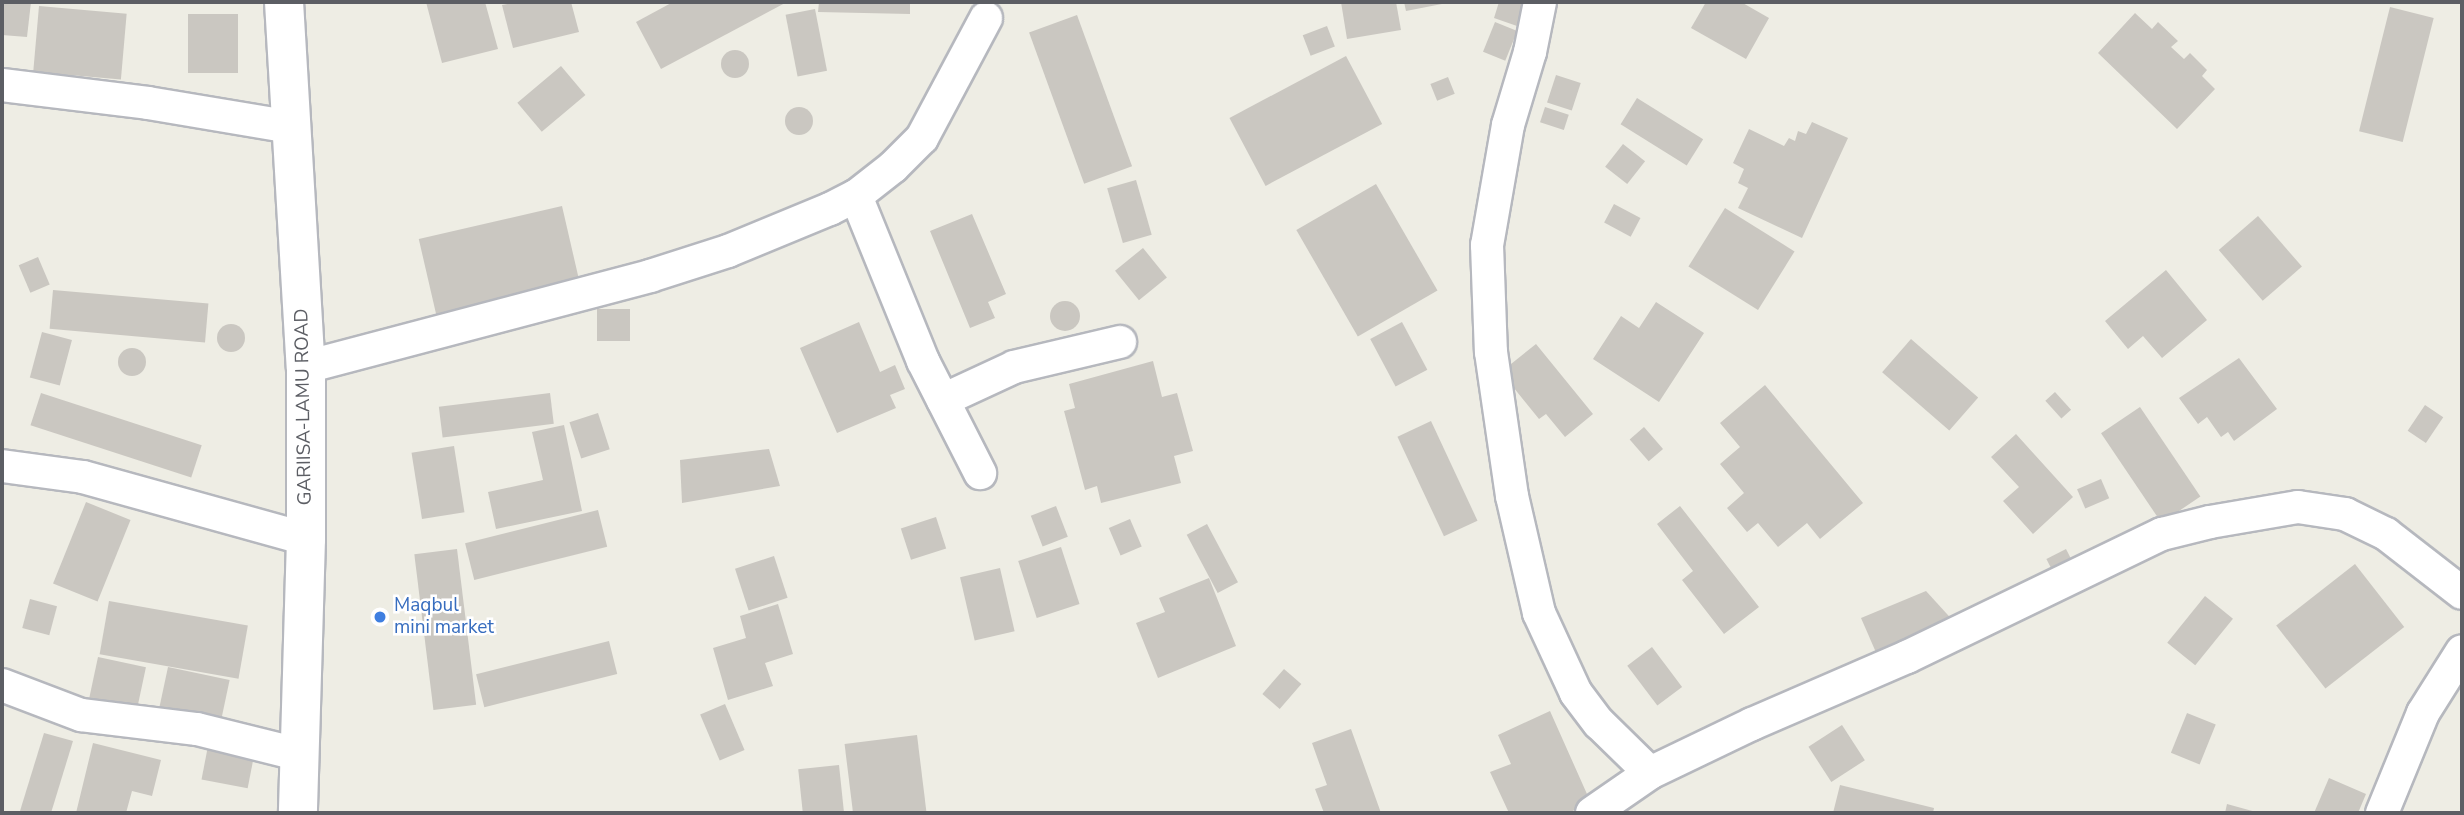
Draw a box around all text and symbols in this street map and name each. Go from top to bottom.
street label: GARIISA-LAMU ROAD [291,308,317,506]
place label: Maqbul mini market [394,595,494,639]
marker: Maqbul mini market [372,609,388,625]

